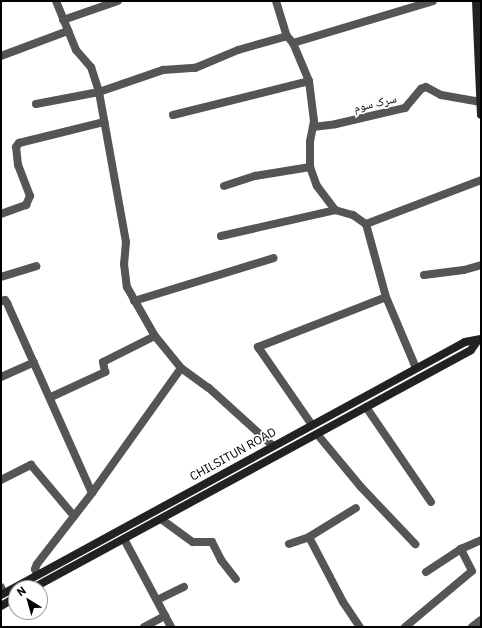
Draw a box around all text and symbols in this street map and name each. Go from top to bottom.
street label: سرک سوم [352,91,398,115]
street label: CHILSITUN ROAD [187,424,279,484]
north arrow [8,580,48,620]
text: N [14,583,29,599]

